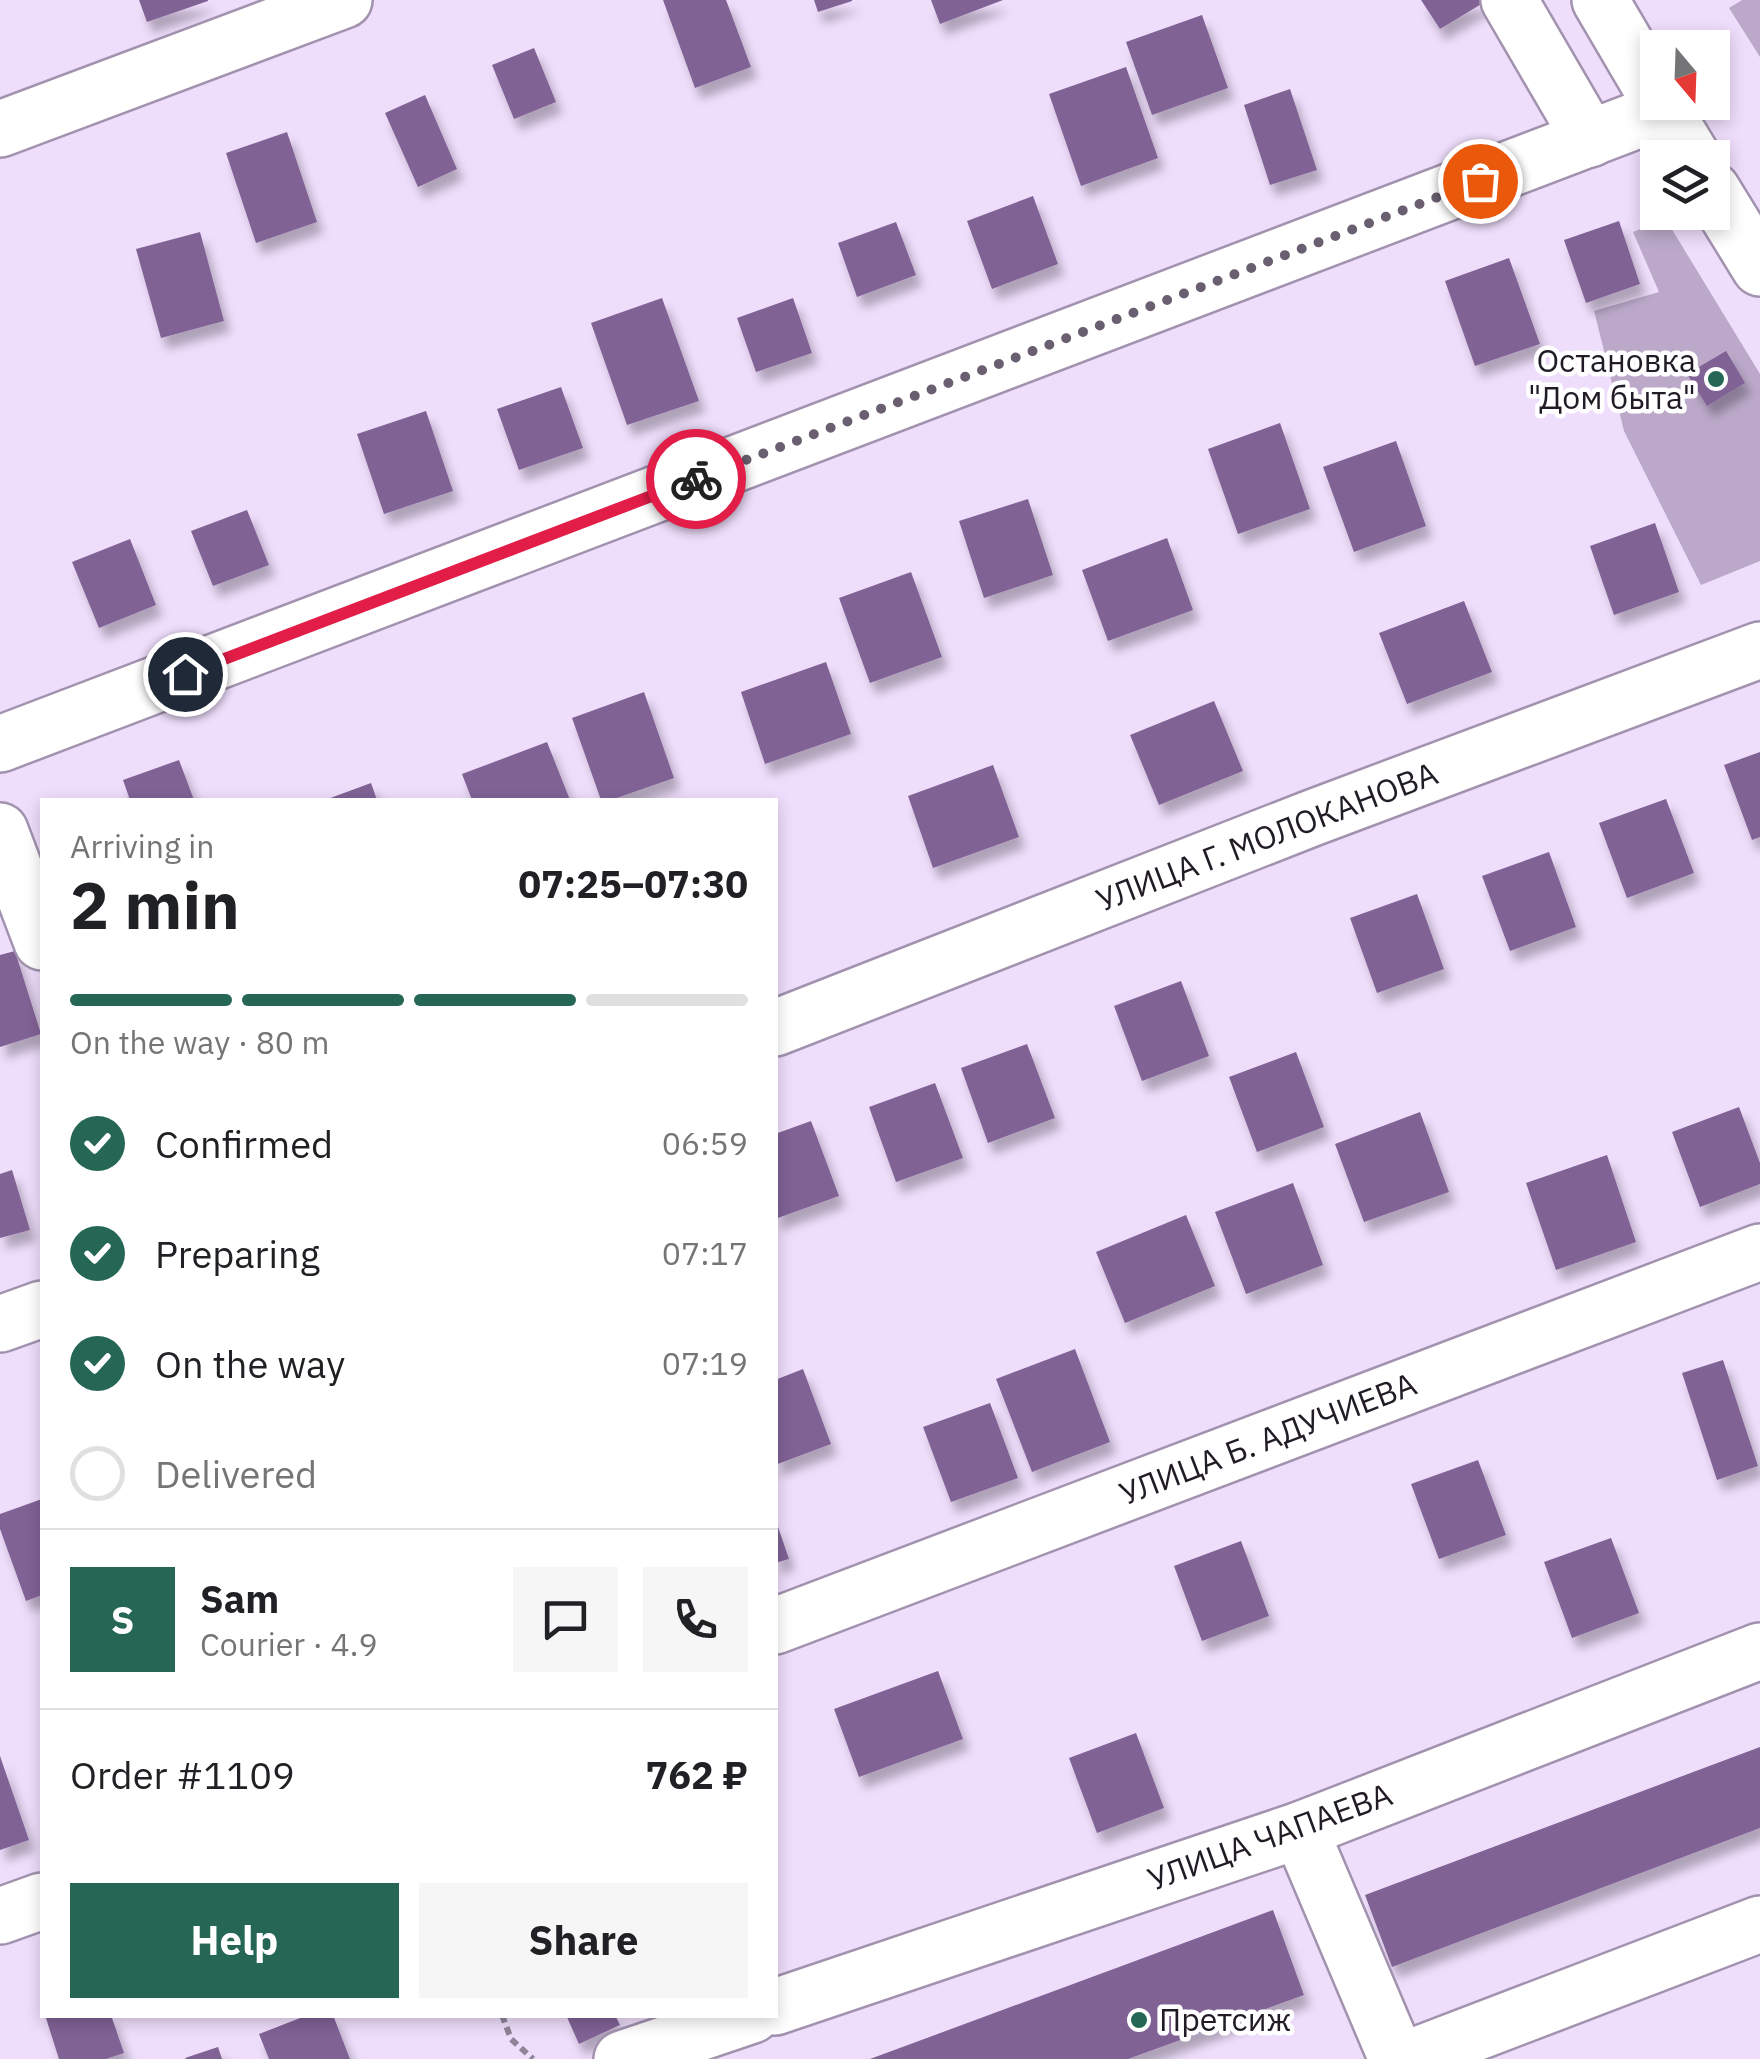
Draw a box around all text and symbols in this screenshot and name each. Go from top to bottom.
north arrow [1640,30,1730,120]
map controls [1640,30,1730,230]
pin [1438,139,1523,224]
button: layers [1640,140,1730,230]
icon: bag [1453,154,1508,209]
place label: Остановка "Дом быта" [1528,339,1696,418]
marker: Остановка "Дом быта" [1705,368,1727,390]
courier [646,429,746,529]
icon: bike [669,452,724,507]
pin [143,632,228,717]
icon: home [158,647,213,702]
street label: УЛИЦА Г. МОЛОКАНОВА [1090,752,1443,921]
text: Arriving in [70,825,215,867]
text: 07:25–07:30 [518,859,748,908]
text: 2 min [70,862,240,947]
text: On the way · 80 m [70,1021,330,1063]
icon: check [70,1116,125,1171]
text: Confirmed [155,1119,333,1168]
text: 06:59 [662,1122,748,1164]
icon: check [70,1226,125,1281]
text: Preparing [155,1229,320,1278]
text: 07:17 [662,1232,748,1274]
icon: check [70,1336,125,1391]
text: On the way [155,1339,345,1388]
text: 07:19 [662,1342,748,1384]
street label: УЛИЦА Б. АДУЧИЕВА [1113,1362,1422,1514]
text: Delivered [155,1449,317,1498]
button: chat [513,1567,618,1672]
button: phone [643,1567,748,1672]
text: Sam [200,1574,279,1623]
text: S [111,1595,134,1644]
text: Courier · 4.9 [200,1623,378,1665]
text: Order #1109 [70,1750,295,1799]
text: 762 ₽ [646,1750,748,1799]
street label: УЛИЦА ЧАПАЕВА [1142,1772,1398,1900]
button: Help [70,1883,399,1998]
button: Share [419,1883,748,1998]
place label: Претсиж [1159,1998,1291,2040]
marker: Претсиж [1128,2009,1150,2031]

